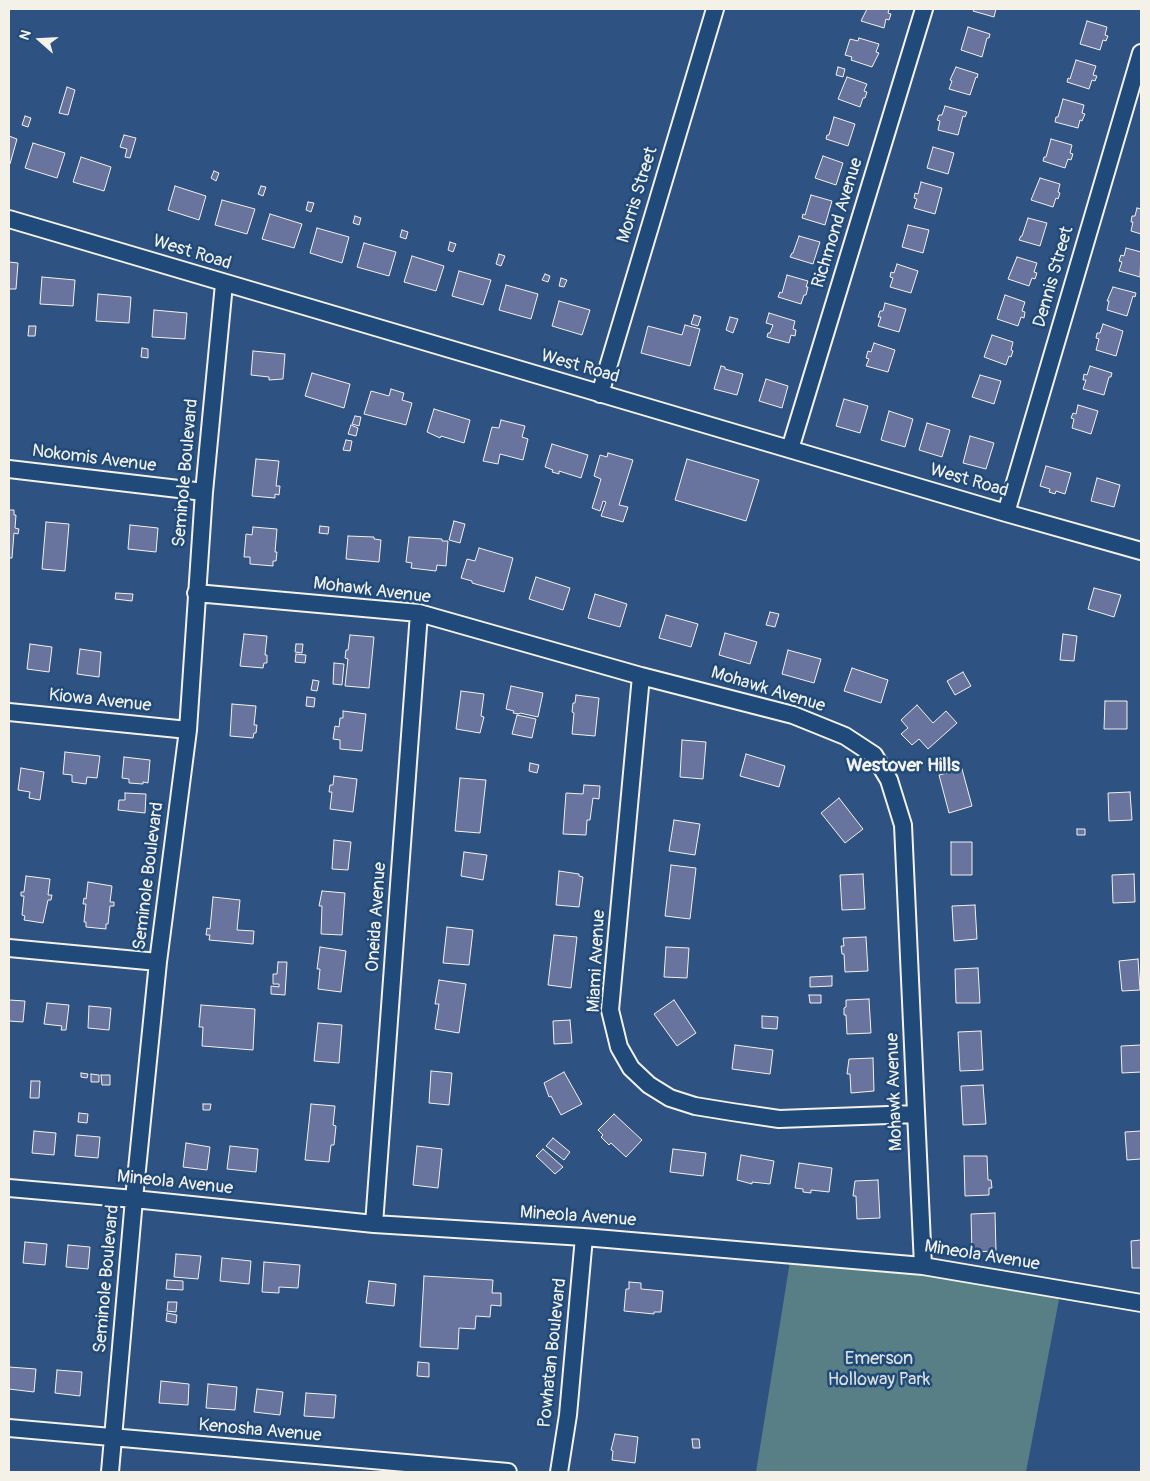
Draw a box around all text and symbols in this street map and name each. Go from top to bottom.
north arrow [15,15,65,65]
text: N [16,28,35,42]
street label: Morris Street [613,144,663,246]
street label: Richmond Avenue [808,155,868,291]
street label: Dennis Street [1029,224,1079,330]
street label: West Road [150,231,234,275]
street label: West Road [538,345,622,389]
street label: Seminole Boulevard [169,398,203,548]
street label: Nokomis Avenue [31,441,157,477]
street label: West Road [927,459,1011,503]
street label: Mohawk Avenue [312,573,432,609]
street label: Mohawk Avenue [708,662,828,718]
street label: Kiowa Avenue [48,685,152,717]
district label: Westover Hills [846,755,960,777]
street label: Seminole Boulevard [129,801,169,951]
street label: Oneida Avenue [362,861,392,973]
street label: Miami Avenue [584,909,610,1013]
street label: Mohawk Avenue [882,1032,908,1152]
street label: Mineola Avenue [116,1166,234,1200]
street label: Mineola Avenue [519,1202,637,1232]
street label: Seminole Boulevard [90,1204,124,1354]
street label: Mineola Avenue [923,1236,1041,1276]
street label: Powhatan Boulevard [534,1277,572,1429]
park label: Emerson Holloway Park [828,1348,930,1390]
street label: Kenosha Avenue [197,1415,323,1447]

